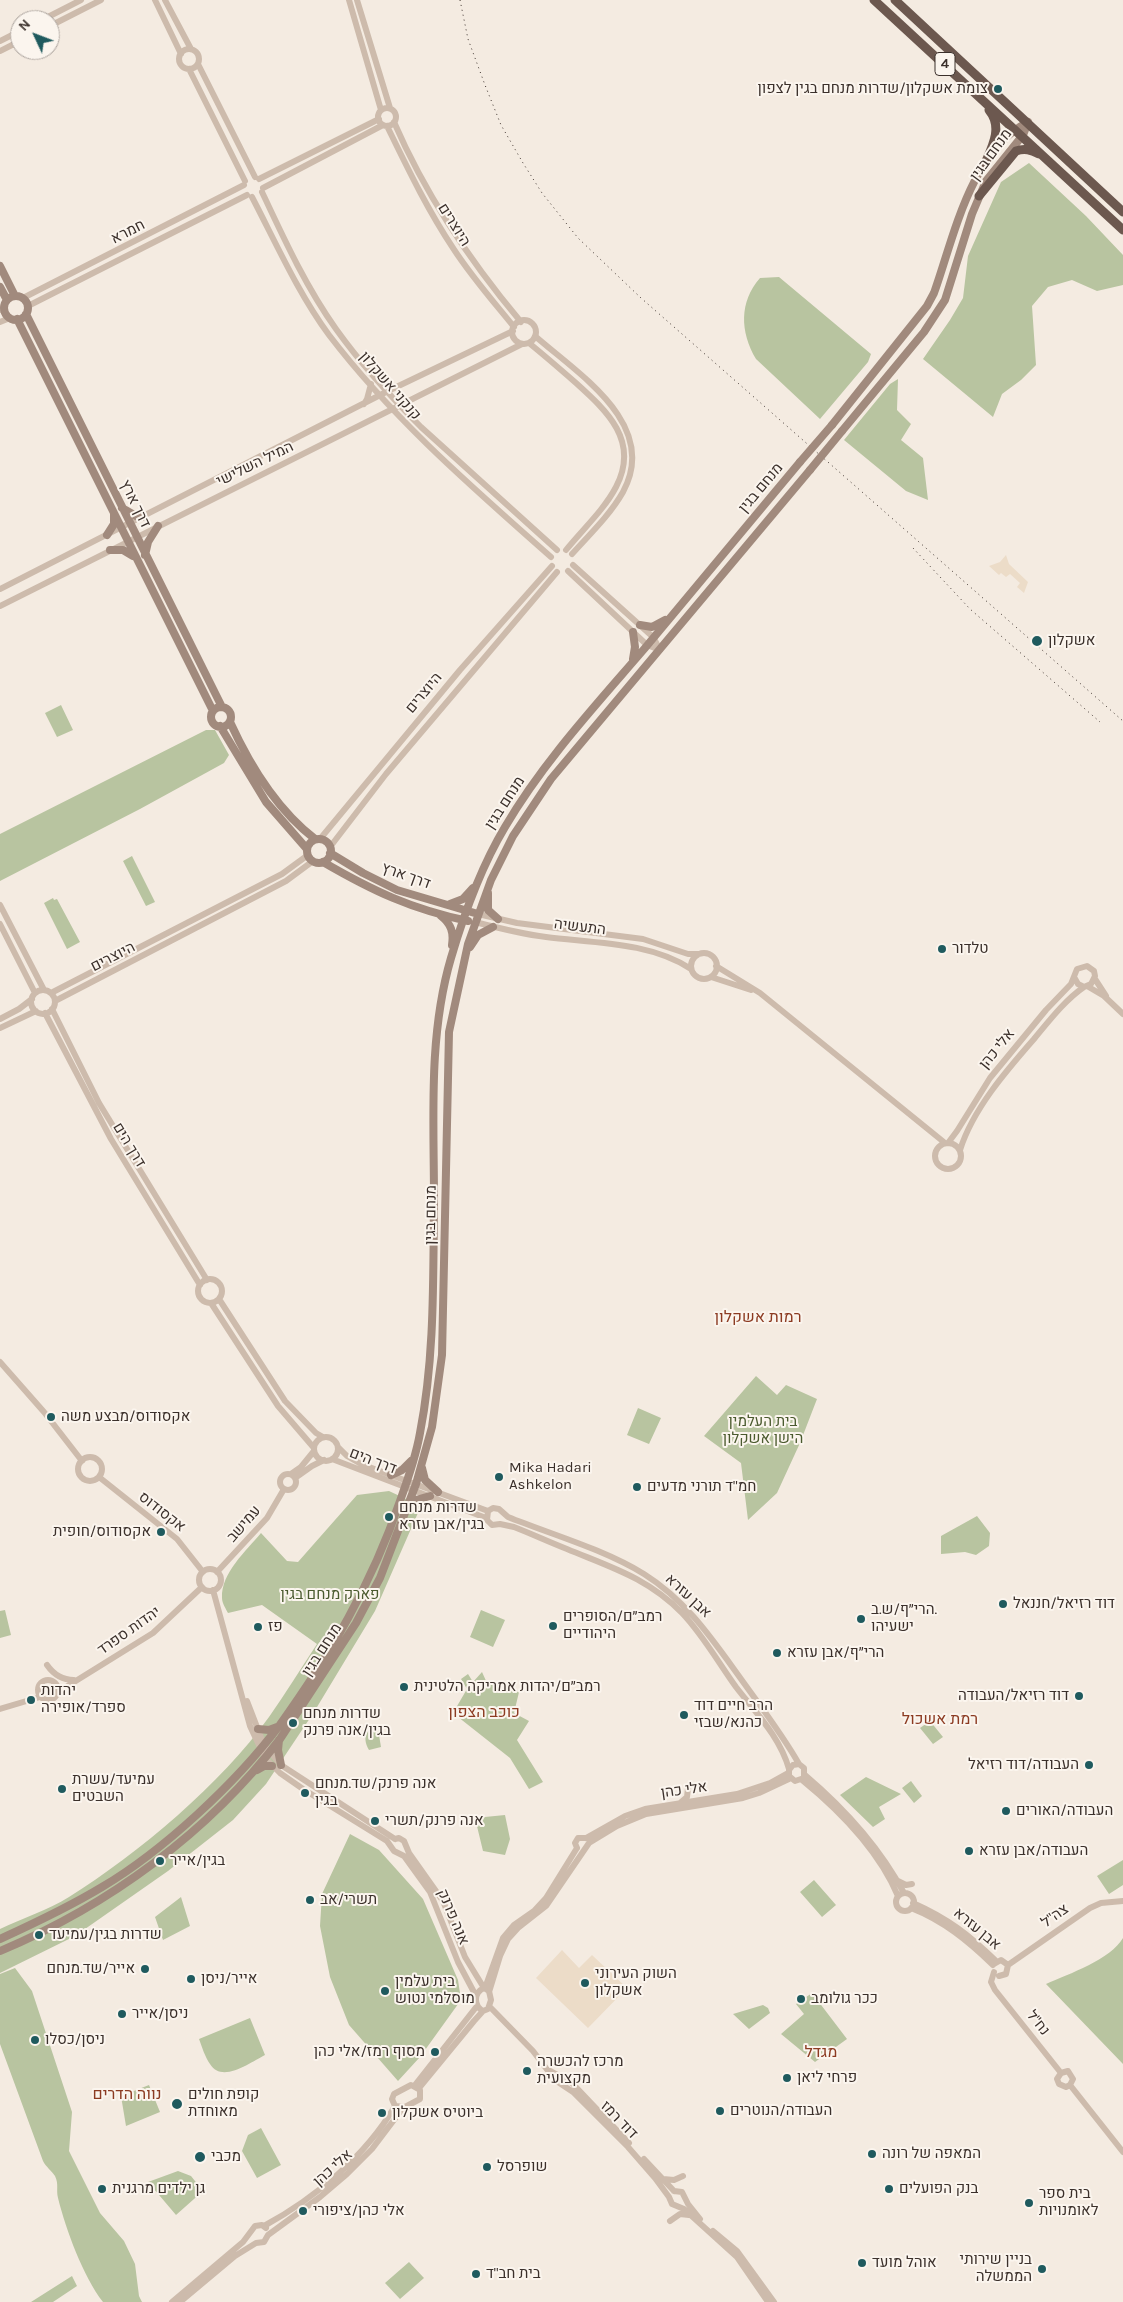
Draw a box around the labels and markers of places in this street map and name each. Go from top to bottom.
place label: צומת אשקלון/שדרות מנחם בגין לצפון [757,80,988,98]
marker: צומת אשקלון/שדרות מנחם בגין לצפון [992,83,1004,95]
place label: אשקלון [1048,632,1095,650]
marker: אשקלון [1030,634,1044,648]
place label: טלדור [952,940,989,958]
marker: טלדור [936,943,948,955]
place label: אקסודוס/מבצע משה [61,1408,190,1426]
marker: אקסודוס/מבצע משה [45,1411,57,1423]
place label: Mika Hadari Ashkelon [509,1459,592,1494]
marker: Mika Hadari Ashkelon [493,1471,505,1483]
place label: חמ"ד תורני מדעים [647,1478,756,1496]
marker: חמ"ד תורני מדעים [631,1481,643,1493]
place label: שדרות מנחם בגין/אבן עזרא [399,1499,484,1534]
marker: שדרות מנחם בגין/אבן עזרא [383,1511,395,1523]
place label: אקסודוס/חופית [53,1523,151,1541]
marker: אקסודוס/חופית [155,1526,167,1538]
place label: דוד רזיאל/חננאל [1013,1595,1115,1613]
marker: דוד רזיאל/חננאל [997,1598,1009,1610]
place label: הרי״ף/ש.ב. ישעיהו [871,1601,937,1636]
place label: רמב״ם/הסופרים היהודיים [563,1608,662,1643]
marker: הרי״ף/ש.ב. ישעיהו [855,1613,867,1625]
place label: פז [268,1618,283,1636]
marker: רמב״ם/הסופרים היהודיים [547,1620,559,1632]
marker: פז [252,1621,264,1633]
place label: הרי״ף/אבן עזרא [787,1644,884,1662]
marker: הרי״ף/אבן עזרא [771,1647,783,1659]
place label: רמב״ם/יהדות אמריקה הלטינית [414,1678,601,1696]
marker: רמב״ם/יהדות אמריקה הלטינית [398,1681,410,1693]
place label: יהדות ספרד/אופירה [41,1682,126,1717]
place label: דוד רזיאל/העבודה [958,1687,1069,1705]
marker: דוד רזיאל/העבודה [1073,1690,1085,1702]
marker: יהדות ספרד/אופירה [25,1694,37,1706]
place label: הרב חיים דוד כהנא/שבזי [694,1697,773,1732]
place label: שדרות מנחם בגין/אנה פרנק [303,1705,391,1740]
marker: הרב חיים דוד כהנא/שבזי [678,1709,690,1721]
marker: שדרות מנחם בגין/אנה פרנק [287,1717,299,1729]
place label: העבודה/דוד רזיאל [968,1756,1079,1774]
marker: העבודה/דוד רזיאל [1083,1759,1095,1771]
place label: עמיעד/עשרת השבטים [72,1771,155,1806]
place label: אנה פרנק/שד.מנחם בגין [315,1775,436,1810]
marker: עמיעד/עשרת השבטים [56,1783,68,1795]
marker: אנה פרנק/שד.מנחם בגין [299,1787,311,1799]
place label: העבודה/האורים [1016,1802,1113,1820]
marker: העבודה/האורים [1000,1805,1012,1817]
place label: אנה פרנק/תשרי [385,1812,484,1830]
marker: אנה פרנק/תשרי [369,1815,381,1827]
place label: העבודה/אבן עזרא [979,1842,1088,1860]
marker: העבודה/אבן עזרא [963,1845,975,1857]
place label: בגין/אייר [170,1852,225,1870]
marker: בגין/אייר [154,1855,166,1867]
place label: תשרי/אב [320,1891,377,1909]
marker: תשרי/אב [304,1894,316,1906]
place label: שדרות בגין/עמיעד [49,1926,162,1944]
marker: שדרות בגין/עמיעד [33,1929,45,1941]
place label: אייר/שד.מנחם [47,1960,135,1978]
marker: אייר/שד.מנחם [139,1963,151,1975]
place label: השוק העירוני אשקלון [595,1965,677,2000]
place label: אייר/ניסן [201,1970,257,1988]
marker: אייר/ניסן [185,1973,197,1985]
place label: בית עלמין מוסלמי נטוש [395,1973,475,2008]
marker: השוק העירוני אשקלון [579,1977,591,1989]
marker: בית עלמין מוסלמי נטוש [379,1985,391,1997]
place label: ככר גולומב [811,1990,878,2008]
marker: ככר גולומב [795,1993,807,2005]
place label: ניסן/אייר [132,2005,188,2023]
marker: ניסן/אייר [116,2008,128,2020]
place label: ניסן/כסלו [45,2031,105,2049]
marker: ניסן/כסלו [29,2034,41,2046]
place label: מסוף רמז/אלי כהן [314,2043,425,2061]
marker: מסוף רמז/אלי כהן [429,2046,441,2058]
place label: מרכז להכשרה מקצועית [537,2053,623,2088]
marker: מרכז להכשרה מקצועית [521,2065,533,2077]
place label: פרחי ליאן [797,2069,857,2087]
marker: פרחי ליאן [781,2072,793,2084]
place label: קופת חולים מאוחדת [188,2086,259,2121]
marker: קופת חולים מאוחדת [170,2097,184,2111]
place label: העבודה/הנוטרים [730,2102,832,2120]
place label: ביוטיס אשקלון [392,2104,483,2122]
marker: העבודה/הנוטרים [714,2105,726,2117]
marker: ביוטיס אשקלון [376,2107,388,2119]
place label: המאפה של רונה [882,2145,981,2163]
place label: מכבי [211,2148,241,2166]
marker: המאפה של רונה [866,2148,878,2160]
marker: מכבי [193,2150,207,2164]
place label: שופרסל [497,2158,547,2176]
marker: שופרסל [481,2161,493,2173]
place label: גן ילדים מרגנית [112,2180,205,2198]
place label: בנק הפועלים [899,2180,978,2198]
marker: גן ילדים מרגנית [96,2183,108,2195]
marker: בנק הפועלים [883,2183,895,2195]
place label: בית ספר לאומנויות [1039,2185,1098,2220]
marker: בית ספר לאומנויות [1023,2197,1035,2209]
place label: אלי כהן/ציפורי [313,2202,405,2220]
marker: אלי כהן/ציפורי [297,2205,309,2217]
place label: בניין שירותי הממשלה [960,2251,1032,2286]
place label: אוהל מועד [872,2254,937,2272]
marker: אוהל מועד [856,2257,868,2269]
marker: בניין שירותי הממשלה [1036,2263,1048,2275]
place label: בית חב"ד [486,2265,541,2283]
marker: בית חב"ד [470,2268,482,2280]

